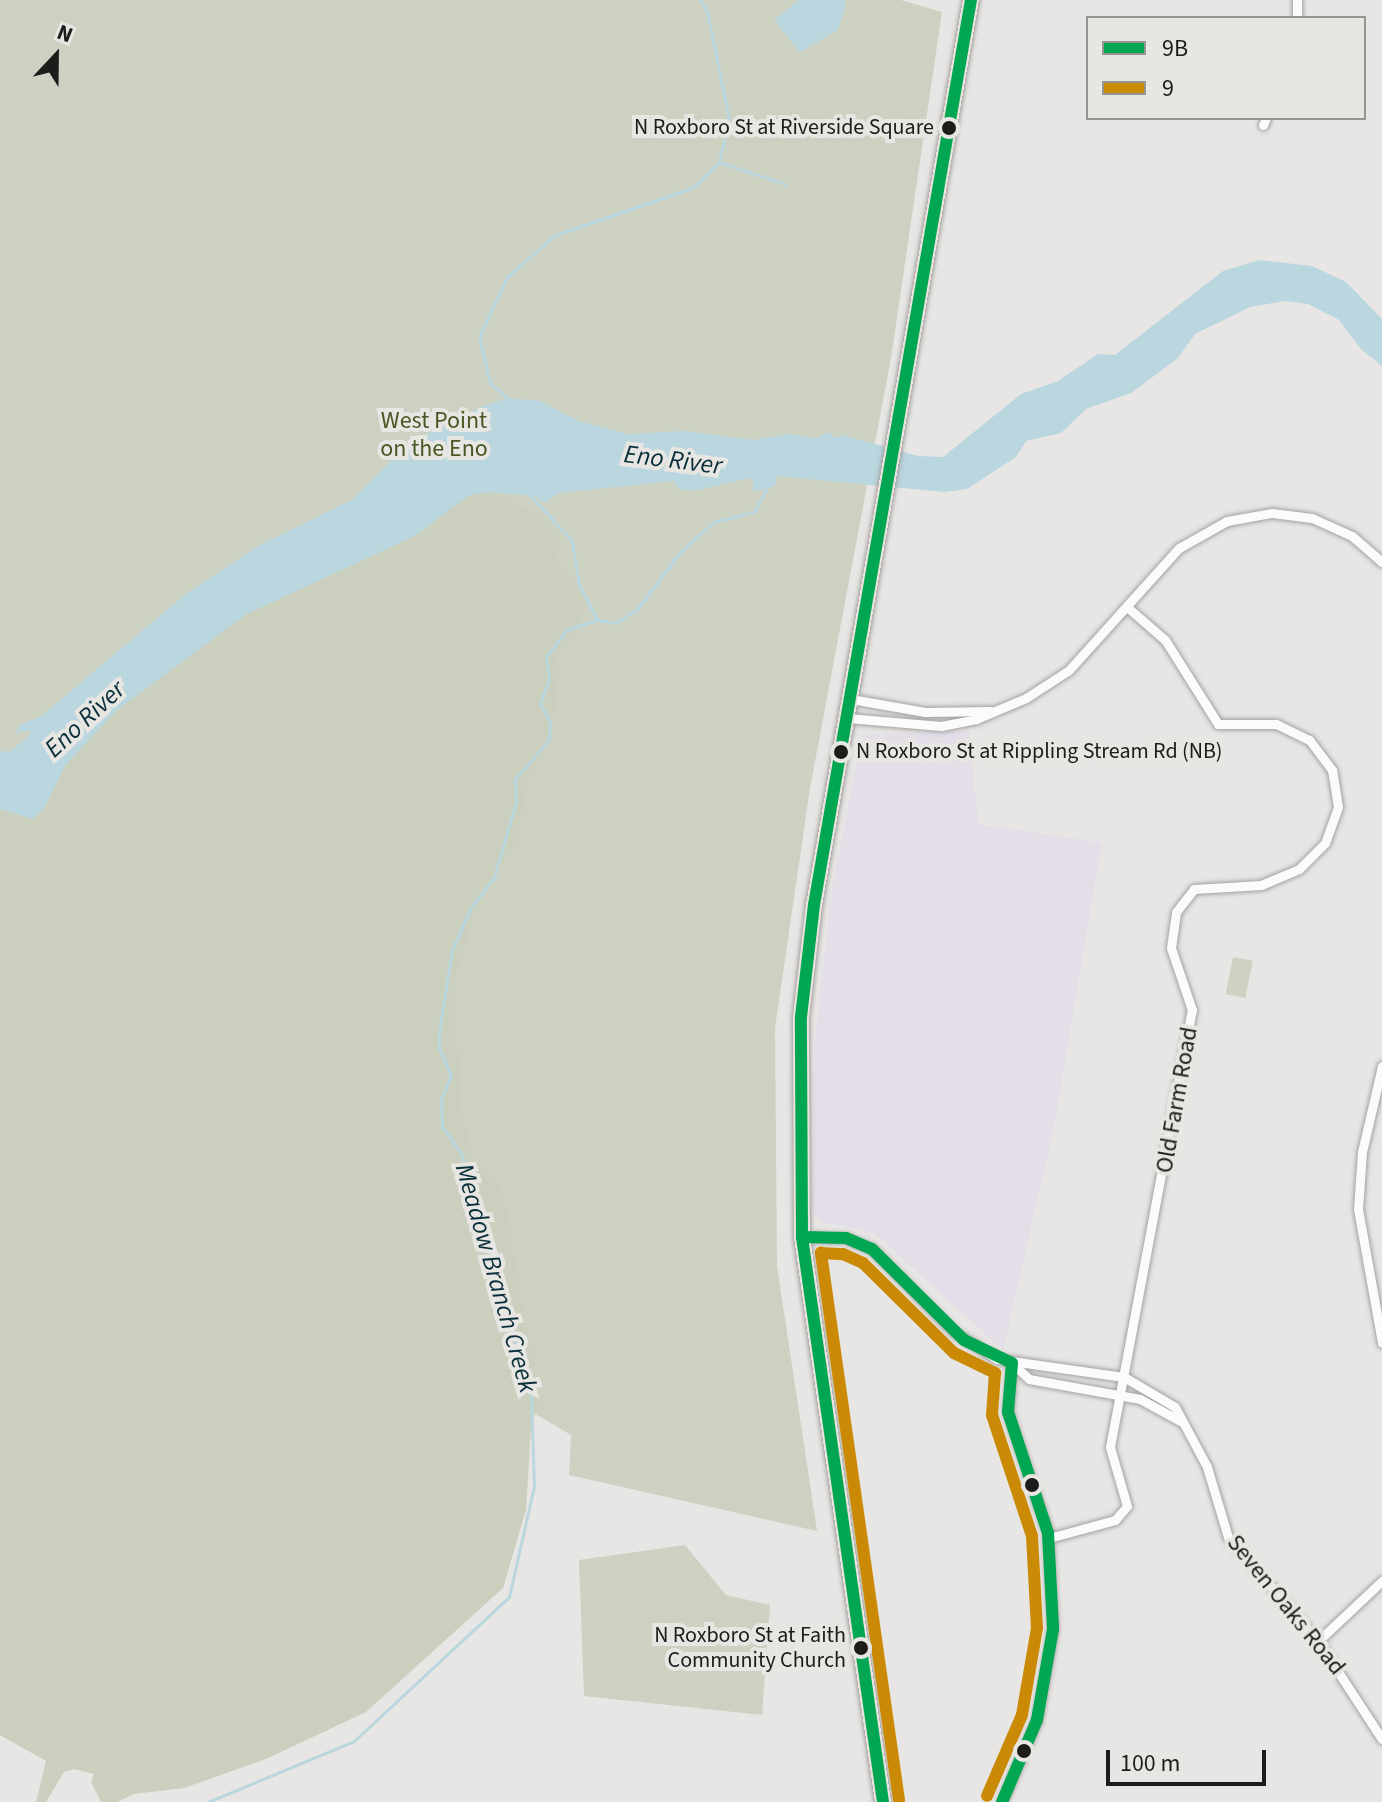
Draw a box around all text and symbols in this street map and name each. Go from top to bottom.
north arrow [16,16,96,96]
text: N [52,16,78,51]
legend [1086,16,1366,120]
text: 9B [1162,31,1188,66]
text: 9 [1162,71,1174,106]
place label: N Roxboro St at Riverside Square [634,115,934,141]
marker: N Roxboro St at Riverside Square [941,120,957,136]
park label: West Point on the Eno [380,407,488,463]
water label: Eno River [622,438,724,482]
water label: Eno River [38,674,132,764]
place label: N Roxboro St at Rippling Stream Rd (NB) [856,739,1223,765]
marker: N Roxboro St at Rippling Stream Rd (NB) [833,744,849,760]
street label: Old Farm Road [1150,1025,1204,1175]
water label: Meadow Branch Creek [448,1160,544,1396]
unlabelled marker [1024,1477,1040,1493]
street label: Seven Oaks Road [1221,1529,1351,1681]
place label: N Roxboro St at Faith Community Church [654,1622,846,1674]
marker: N Roxboro St at Faith Community Church [853,1640,869,1656]
scale bar [1110,1734,1270,1784]
unlabelled marker [1016,1743,1032,1759]
text: 100 m [1120,1746,1180,1781]

